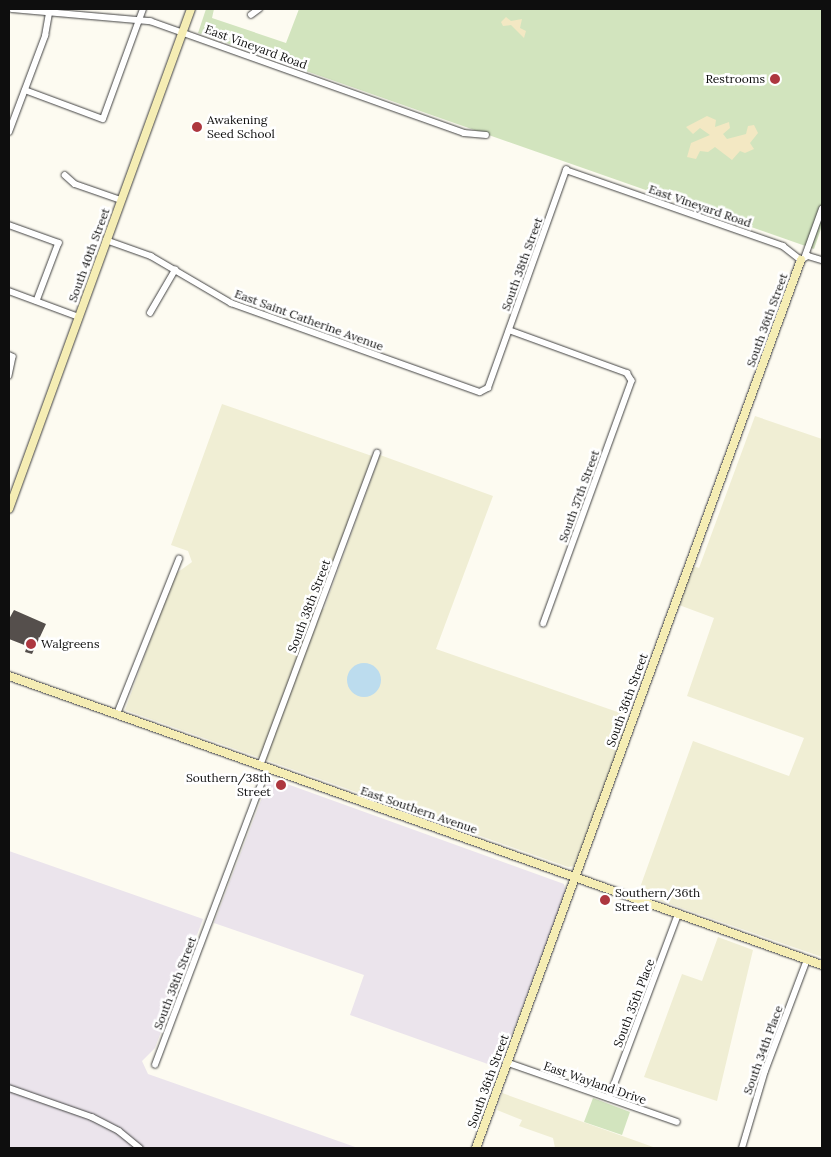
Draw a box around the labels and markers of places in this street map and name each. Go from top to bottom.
place label: Restrooms [705,72,765,86]
marker: Restrooms [769,73,781,85]
place label: Awakening Seed School [207,113,275,141]
marker: Awakening Seed School [191,121,203,133]
place label: Walgreens [41,637,99,651]
marker: Walgreens [25,638,37,650]
place label: Southern/38th Street [186,771,271,799]
marker: Southern/38th Street [275,779,287,791]
place label: Southern/36th Street [615,886,700,914]
marker: Southern/36th Street [599,894,611,906]

